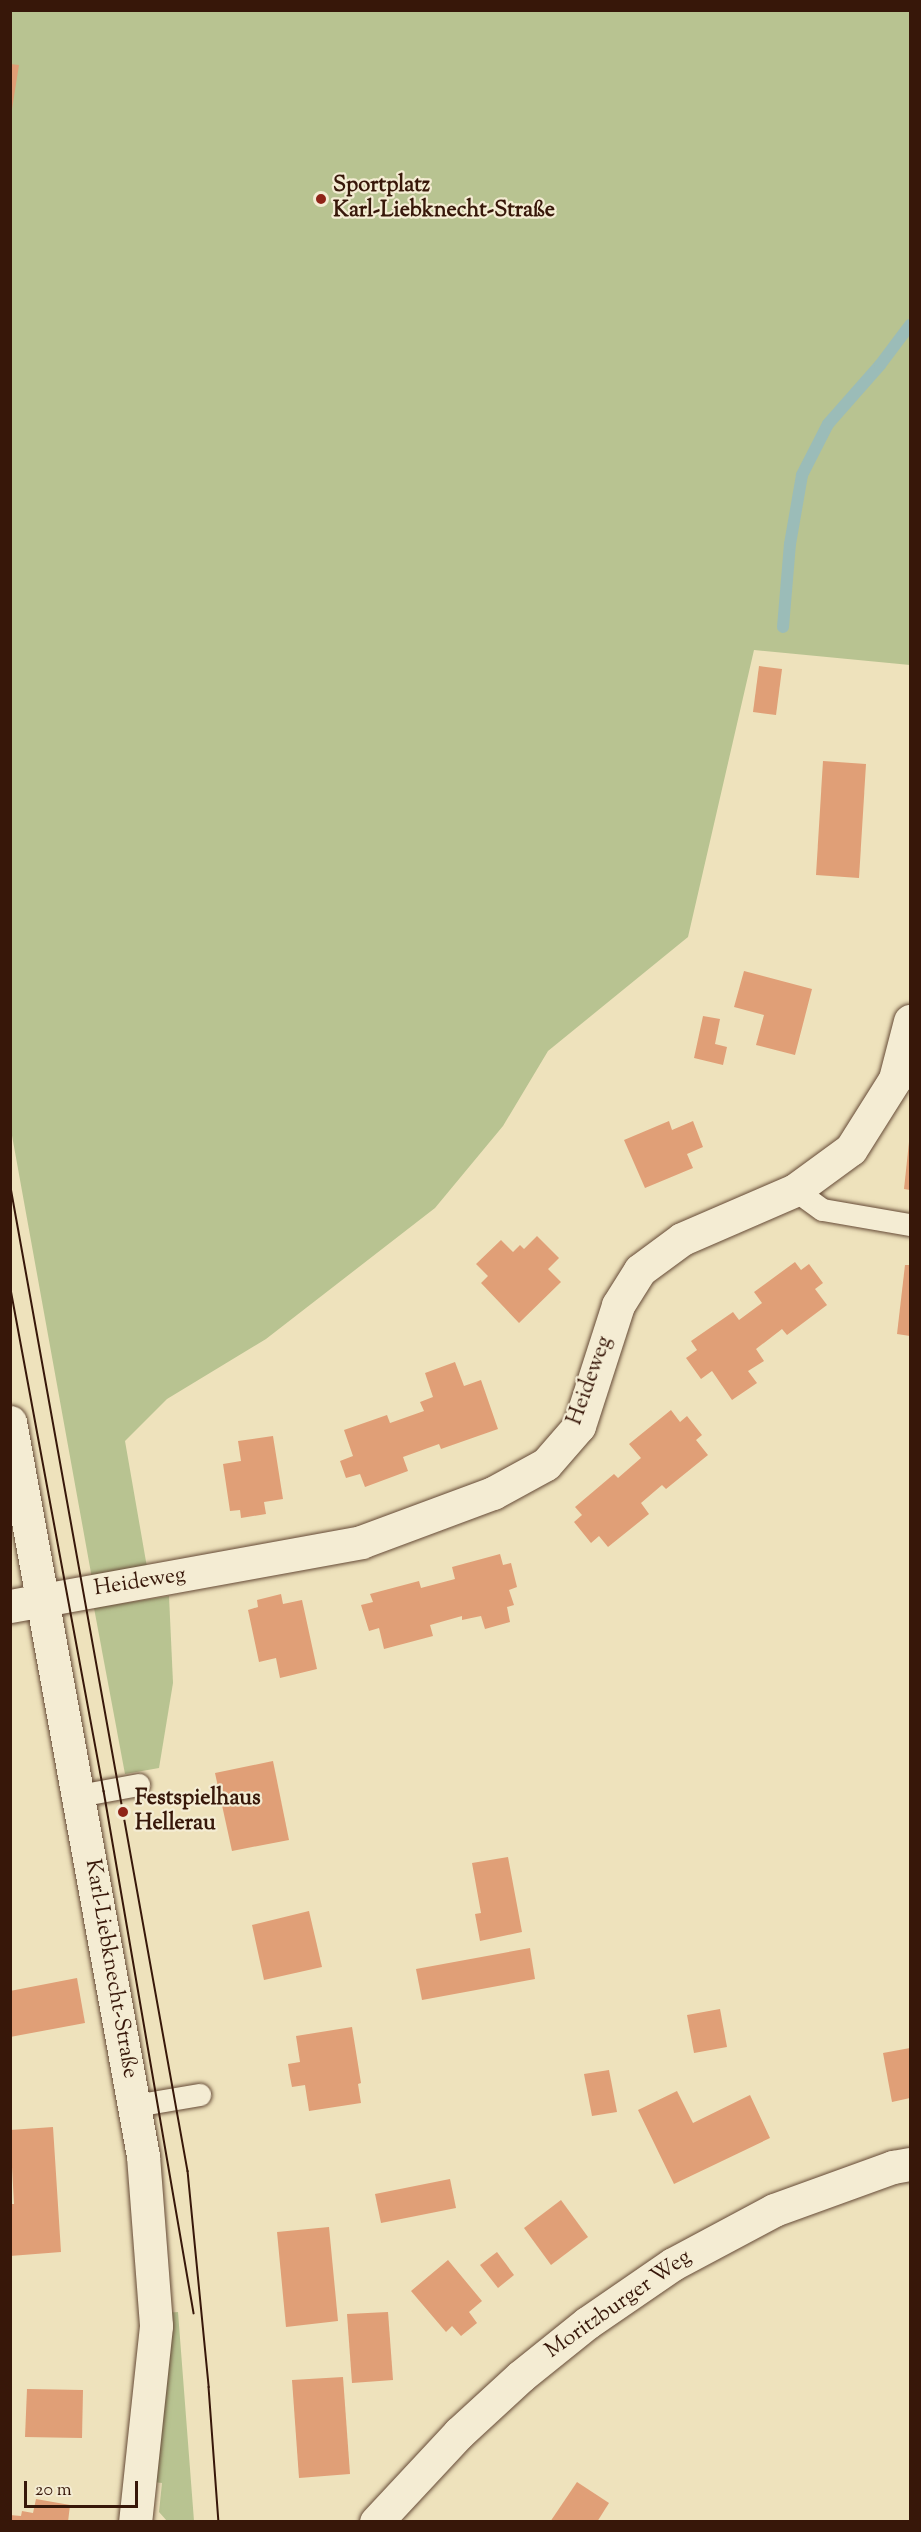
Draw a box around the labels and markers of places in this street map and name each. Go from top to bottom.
place label: Sportplatz Karl-Liebknecht-Straße [333,173,555,224]
marker: Sportplatz Karl-Liebknecht-Straße [314,192,328,206]
place label: Festspielhaus Hellerau [135,1786,261,1838]
marker: Festspielhaus Hellerau [116,1805,130,1819]

